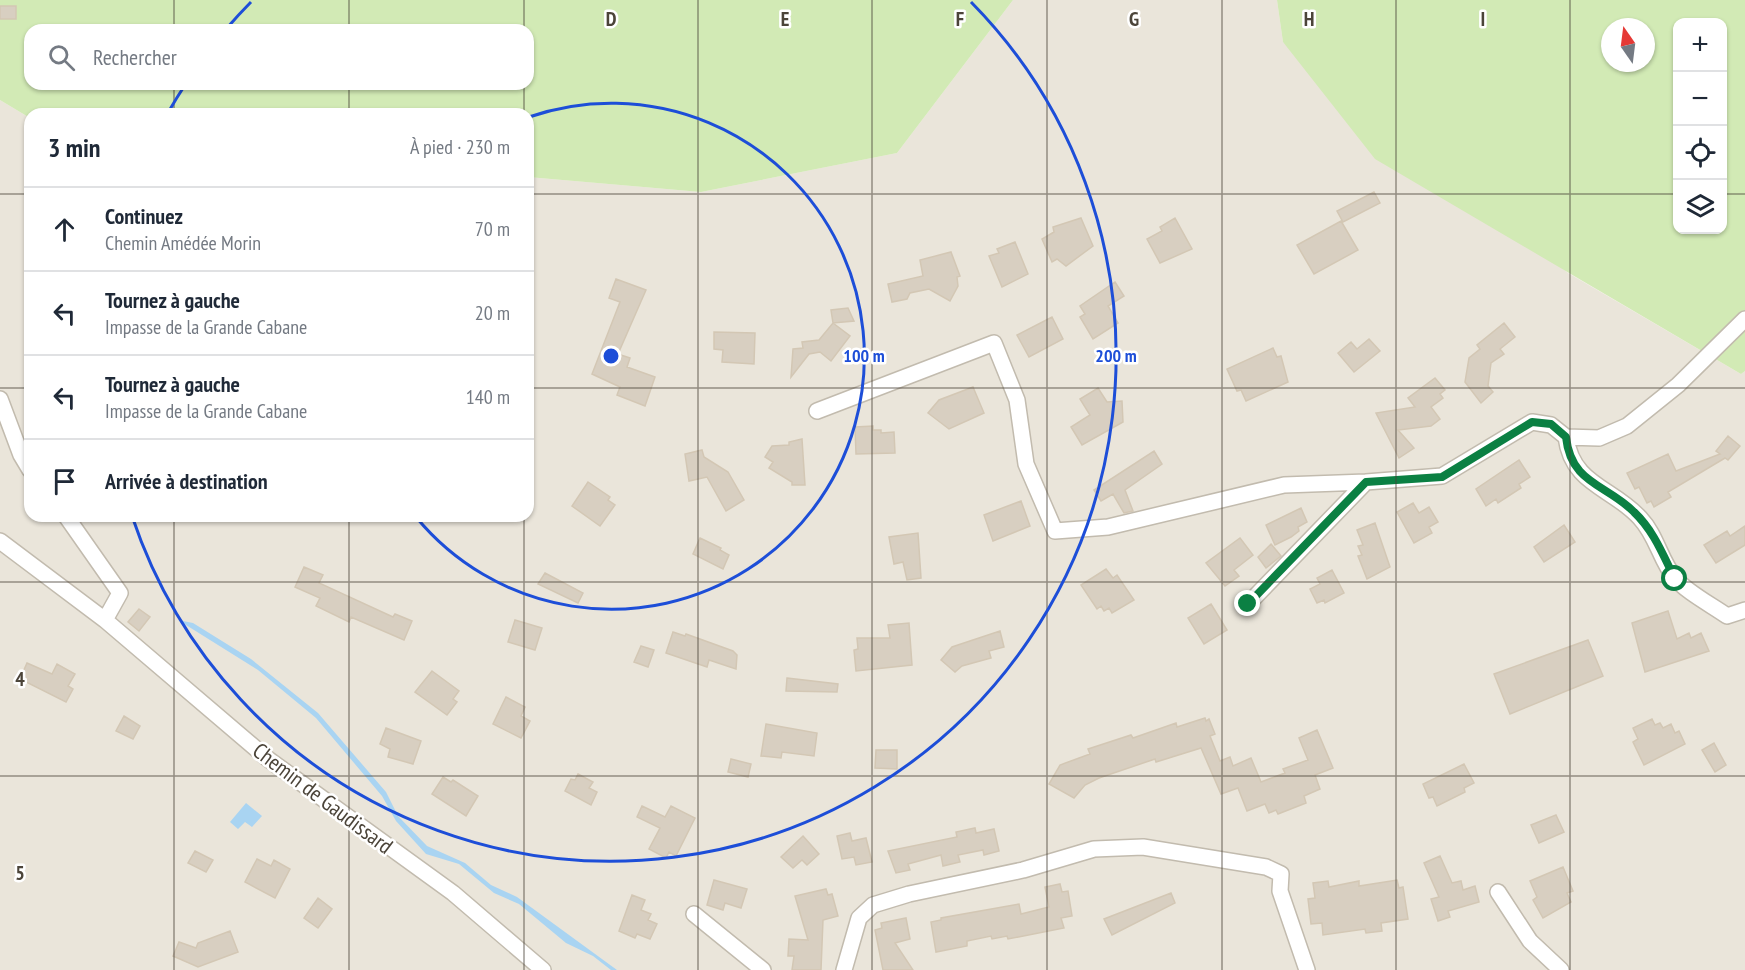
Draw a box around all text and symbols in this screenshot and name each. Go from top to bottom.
text: D [606,6,617,32]
text: E [781,6,789,32]
text: F [956,6,964,32]
text: G [1129,6,1139,32]
text: H [1304,6,1314,32]
text: I [1481,6,1485,32]
north arrow [1601,18,1655,72]
map controls [1673,18,1727,234]
button: + [1673,18,1727,72]
search box [24,24,534,90]
icon: search [45,41,78,74]
text: Rechercher [93,43,177,71]
button: − [1673,72,1727,126]
button: locate [1673,126,1727,180]
text: 3 min [48,131,101,164]
text: À pied · 230 m [410,134,510,160]
button: layers [1673,180,1727,234]
text: Continuez [105,202,183,230]
icon: ahead [48,213,81,246]
text: 70 m [475,216,510,242]
text: Chemin Amédée Morin [105,230,261,256]
text: Tournez à gauche [105,286,240,314]
icon: left [48,297,81,330]
text: 20 m [475,300,510,326]
text: Impasse de la Grande Cabane [105,314,307,340]
text: 100 m [843,344,885,367]
text: 200 m [1095,344,1137,367]
centre of rings [601,346,621,366]
text: Tournez à gauche [105,370,240,398]
icon: left [48,381,81,414]
text: 140 m [466,384,510,410]
text: Impasse de la Grande Cabane [105,398,307,424]
icon: arrive [48,465,81,498]
text: Arrivée à destination [105,467,268,495]
route start [1661,565,1687,591]
route end [1234,590,1260,616]
text: 4 [15,666,25,692]
street label: Chemin de Gaudissard [247,736,399,860]
text: 5 [15,860,25,886]

